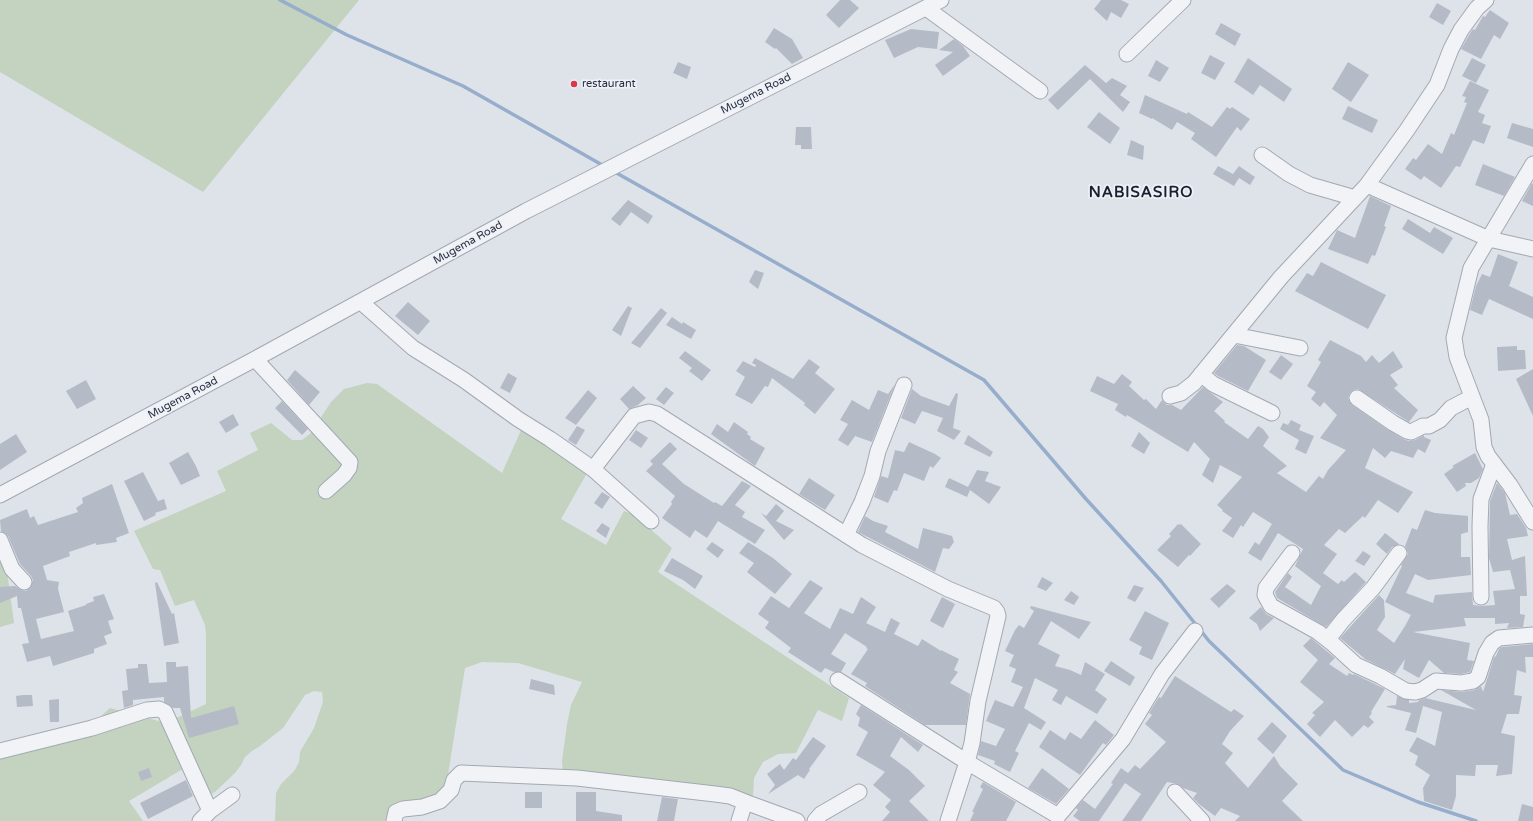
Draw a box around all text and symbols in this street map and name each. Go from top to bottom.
street label: Mugema Road [719,71,793,117]
place label: restaurant [582,77,636,91]
marker: restaurant [569,79,579,89]
district label: NABISASIRO [1089,184,1193,202]
street label: Mugema Road [431,219,505,267]
street label: Mugema Road [146,374,220,422]

